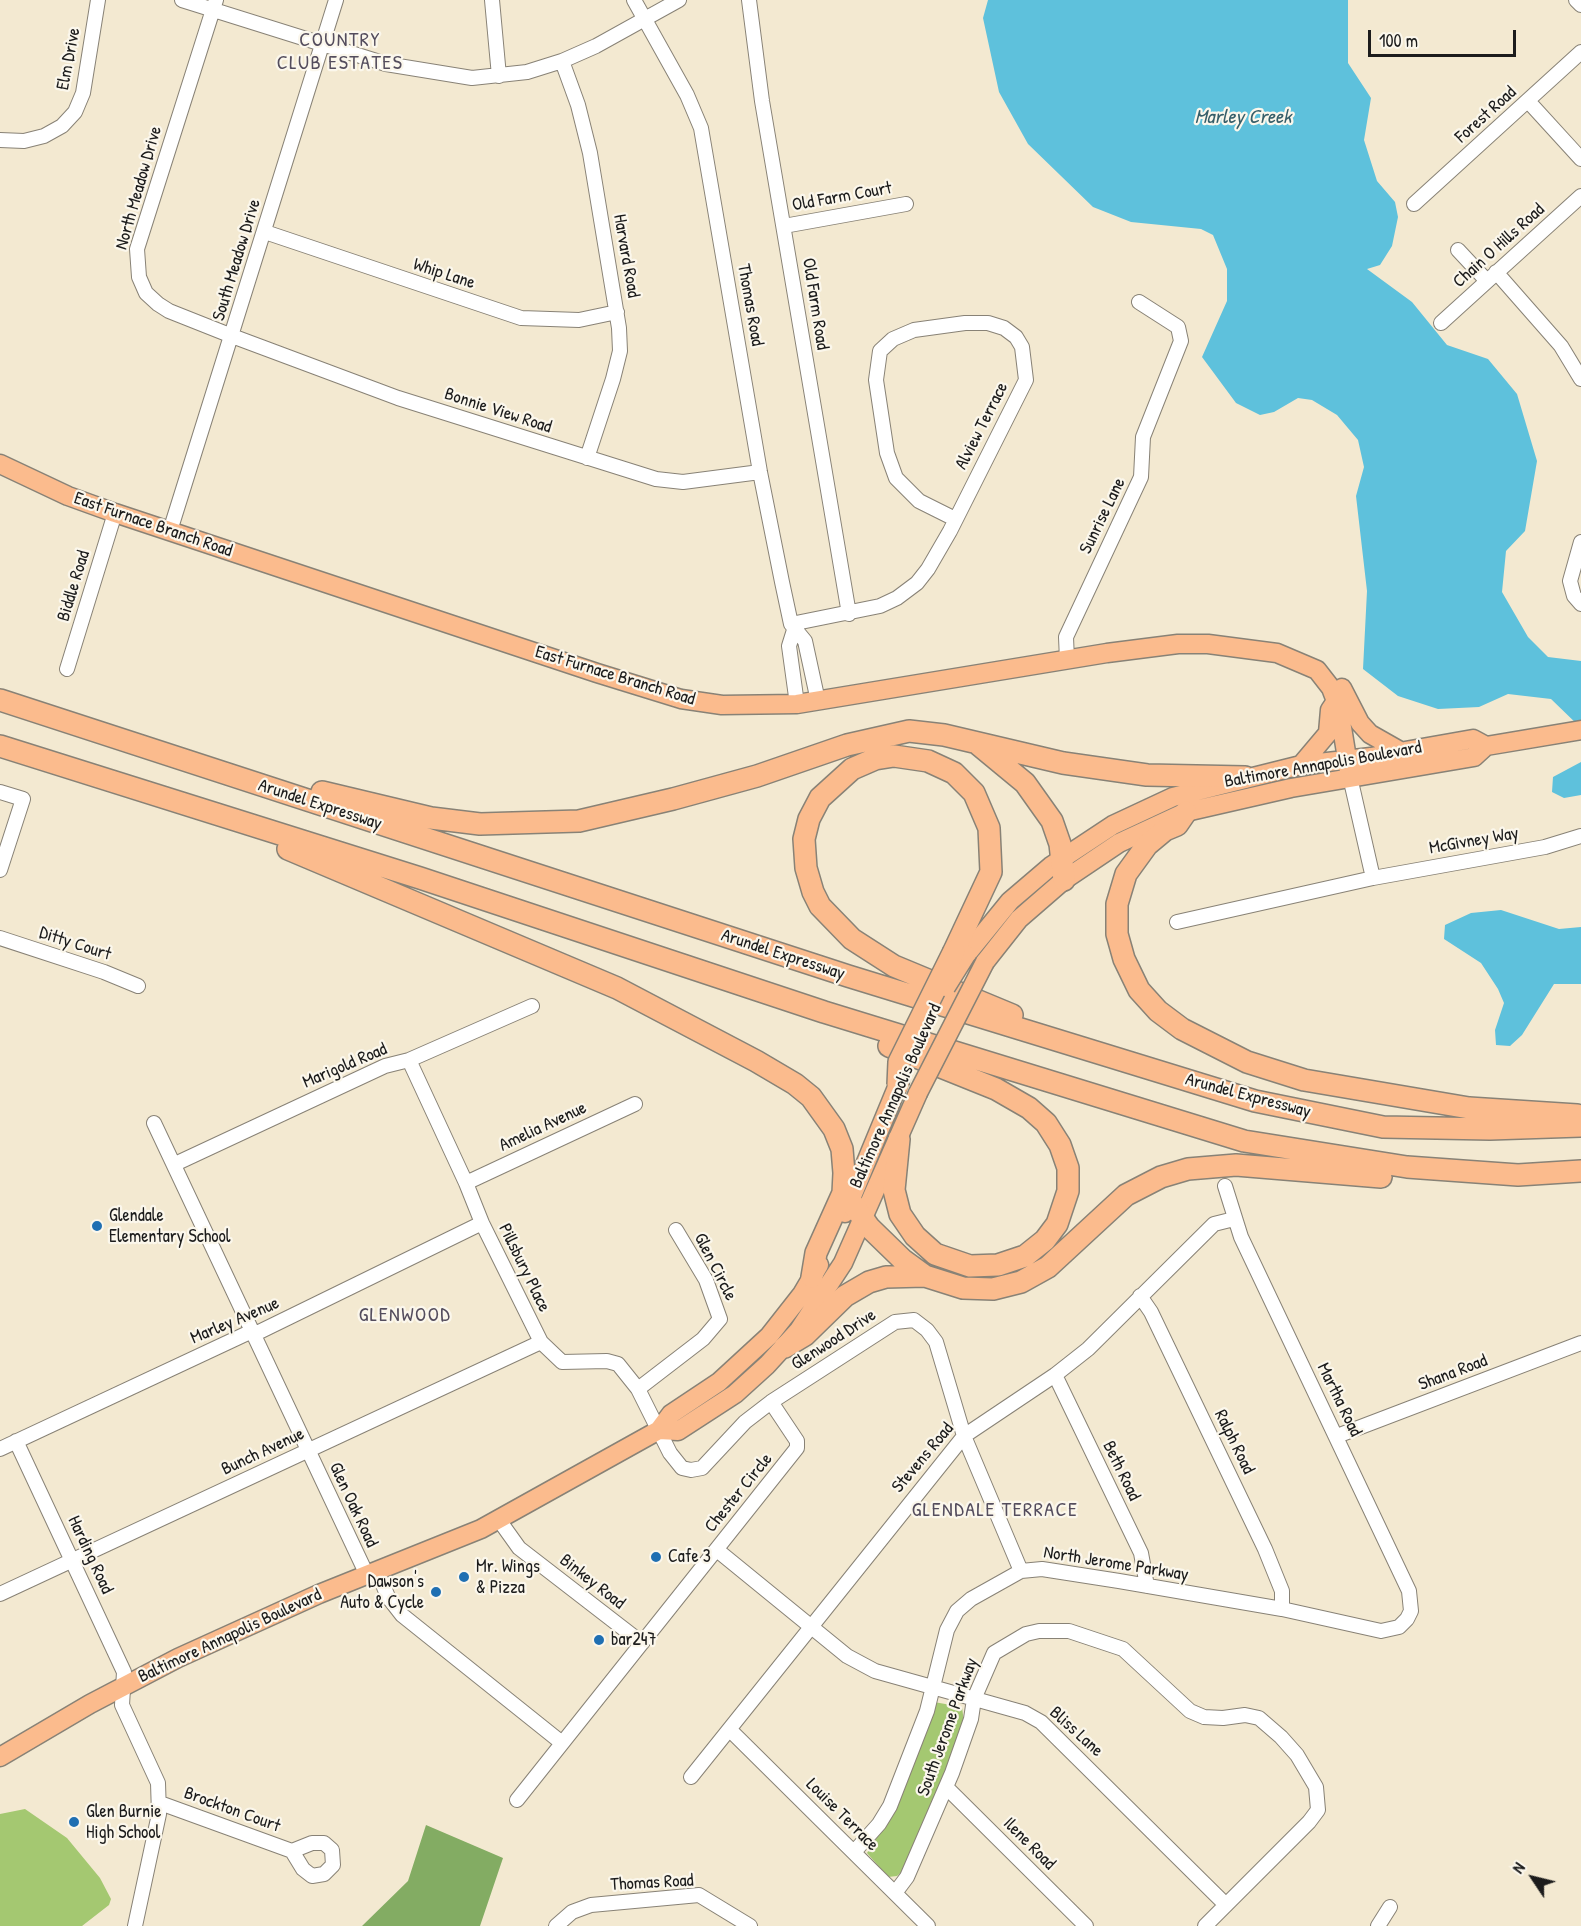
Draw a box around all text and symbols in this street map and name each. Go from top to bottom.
scale bar [1371,18,1520,56]
street label: Elm Drive [52,26,86,92]
text: 100 m [1379,28,1418,53]
district label: COUNTRY CLUB ESTATES [277,29,403,76]
street label: Forest Road [1451,82,1521,148]
water label: Marley Creek [1195,106,1291,130]
street label: North Meadow Drive [111,124,167,252]
street label: Old Farm Court [791,178,893,216]
street label: South Meadow Drive [208,197,266,323]
street label: Chain O Hills Road [1449,199,1549,293]
street label: Harvard Road [608,213,644,299]
street label: Whip Lane [410,254,478,294]
street label: Old Farm Road [797,257,833,351]
street label: Thomas Road [732,262,768,348]
street label: Alview Terrace [951,379,1013,473]
street label: Bonnie View Road [442,384,554,438]
street label: Sunrise Lane [1075,474,1131,558]
street label: East Furnace Branch Road [71,488,235,562]
street label: Biddle Road [53,548,95,624]
street label: East Furnace Branch Road [532,641,698,711]
street label: Baltimore Annapolis Boulevard [1223,737,1423,793]
street label: Arundel Expressway [255,775,385,835]
street label: McGivney Way [1428,823,1520,859]
street label: Ditty Court [36,922,114,966]
street label: Arundel Expressway [718,925,848,985]
street label: Baltimore Annapolis Boulevard [846,1000,946,1192]
street label: Marigold Road [300,1039,390,1093]
street label: Arundel Expressway [1183,1069,1313,1123]
street label: Amelia Avenue [496,1097,590,1157]
place label: Glendale Elementary School [109,1205,230,1248]
marker: Glendale Elementary School [90,1219,104,1233]
street label: Pillsbury Place [493,1220,555,1316]
street label: Glen Circle [689,1230,741,1304]
street label: Marley Avenue [187,1293,283,1349]
district label: GLENWOOD [359,1304,451,1328]
street label: Glenwood Drive [788,1305,880,1375]
street label: Shana Road [1416,1350,1490,1396]
street label: Martha Road [1312,1360,1366,1440]
street label: Ralph Road [1209,1406,1259,1478]
street label: Stevens Road [888,1419,958,1497]
street label: Bunch Avenue [218,1423,308,1481]
street label: Beth Road [1097,1438,1145,1504]
street label: Chester Circle [700,1449,778,1537]
street label: Glen Oak Road [324,1459,382,1551]
district label: GLENDALE TERRACE [912,1499,1078,1523]
street label: Harding Road [63,1513,117,1597]
street label: North Jerome Parkway [1042,1542,1190,1586]
place label: Cafe 3 [668,1546,711,1568]
street label: Binkey Road [555,1550,629,1614]
marker: Cafe 3 [649,1550,663,1564]
place label: Mr. Wings & Pizza [476,1556,540,1598]
marker: Mr. Wings & Pizza [457,1570,471,1584]
place label: Dawson's Auto & Cycle [340,1571,424,1614]
street label: Baltimore Annapolis Boulevard [135,1584,325,1688]
marker: Dawson's Auto & Cycle [429,1585,443,1599]
place label: bar247 [611,1629,656,1651]
marker: bar247 [592,1633,606,1647]
street label: South Jerome Parkway [913,1655,983,1799]
street label: Bliss Lane [1045,1702,1107,1762]
street label: Louise Terrace [801,1774,883,1856]
street label: Brockton Court [181,1783,283,1837]
place label: Glen Burnie High School [86,1801,161,1844]
street label: Ilene Road [998,1813,1060,1875]
marker: Glen Burnie High School [67,1815,81,1829]
north arrow [1503,1848,1563,1908]
text: N [1507,1858,1530,1877]
street label: Thomas Road [610,1870,694,1896]

